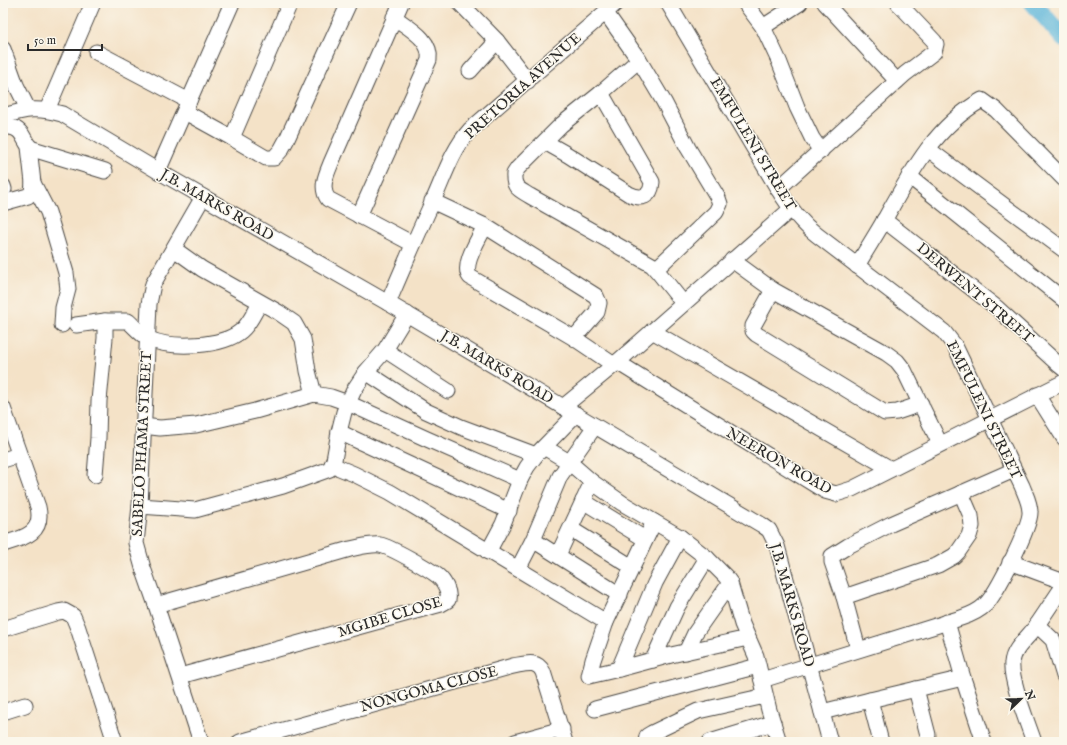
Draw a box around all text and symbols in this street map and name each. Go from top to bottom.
scale bar [28,26,102,52]
street label: PRETORIA AVENUE [461,29,585,143]
text: 50 m [34,33,56,48]
street label: EMFULENI STREET [706,74,800,214]
street label: J.B. MARKS ROAD [155,164,277,245]
street label: DERWENT STREET [913,239,1037,347]
street label: J.B. MARKS ROAD [436,325,557,408]
street label: EMFULENI STREET [942,337,1026,483]
street label: SABELO PHAMA STREET [128,351,156,537]
street label: NEERON ROAD [723,423,835,499]
street label: J.B. MARKS ROAD [765,539,819,669]
street label: MGIBE CLOSE [336,592,444,642]
street label: NONGOMA CLOSE [358,662,500,716]
north arrow [1001,679,1041,719]
text: N [1021,687,1038,703]

